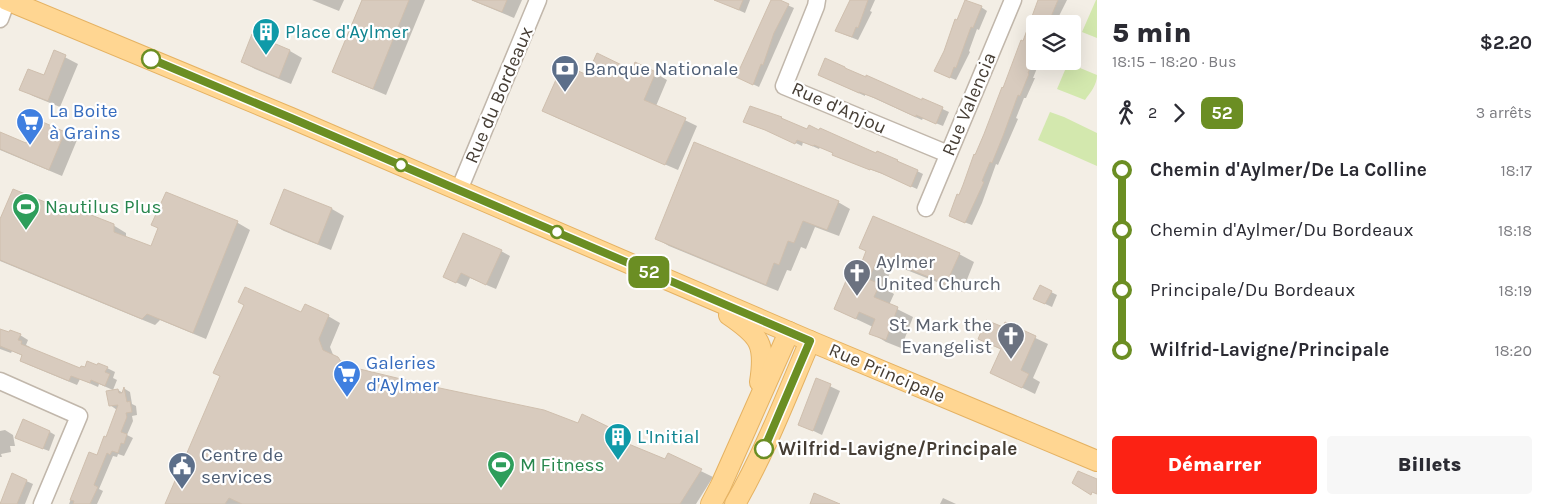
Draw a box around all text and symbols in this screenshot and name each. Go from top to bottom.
map controls [1026,15,1081,70]
button: layers [1026,15,1081,70]
text: 5 min [1112,16,1191,49]
building icon: Place d'Aylmer [251,17,281,56]
place label: Place d'Aylmer [285,21,408,43]
street label: Rue du Bordeaux [460,23,538,167]
text: $2.20 [1480,32,1532,54]
unlabelled marker [141,49,161,69]
street label: Rue Valencia [937,49,1001,159]
text: 18:15 – 18:20 · Bus [1112,52,1236,71]
bank icon: Banque Nationale [550,54,580,93]
place label: Banque Nationale [584,58,738,80]
street label: Rue d'Anjou [788,77,890,139]
icon: walk [1112,99,1140,127]
icon: forward [1165,99,1193,127]
place label: La Boite à Grains [49,100,121,144]
text: 52 [1211,102,1233,124]
text: 2 [1148,103,1157,122]
text: 3 arrêts [1476,103,1532,122]
supermarket icon: La Boite à Grains [15,107,45,146]
unlabelled marker [394,158,408,172]
text: Chemin d'Aylmer/De La Colline [1150,159,1427,181]
text: 18:17 [1500,161,1532,180]
sports icon: Nautilus Plus [11,192,41,231]
place label: Nautilus Plus [45,196,161,218]
text: Chemin d'Aylmer/Du Bordeaux [1150,219,1414,241]
text: 18:18 [1498,221,1532,240]
unlabelled marker [550,225,564,239]
place label: Aylmer United Church [876,251,1001,295]
line badge: 52 [626,256,672,288]
church icon: Aylmer United Church [842,258,872,297]
text: 52 [638,261,660,283]
text: Principale/Du Bordeaux [1150,279,1355,301]
text: 18:19 [1499,281,1532,300]
place label: St. Mark the Evangelist [888,314,992,358]
church icon: St. Mark the Evangelist [996,321,1026,360]
street label: Rue Principale [826,339,948,407]
text: Wilfrid-Lavigne/Principale [1150,339,1389,361]
text: 18:20 [1494,341,1532,360]
place label: Galeries d'Aylmer [366,352,439,396]
supermarket icon: Galeries d'Aylmer [332,359,362,398]
building icon: L'Initial [603,422,633,461]
place label: L'Initial [637,426,700,448]
button: Démarrer [1112,436,1317,494]
button: Billets [1327,436,1532,494]
place label: Wilfrid-Lavigne/Principale [778,438,1017,460]
marker: Wilfrid-Lavigne/Principale [754,439,774,459]
place label: Centre de services [201,444,283,488]
sports icon: M Fitness [486,450,516,489]
public building icon: Centre de services [167,451,197,490]
place label: M Fitness [520,454,605,476]

